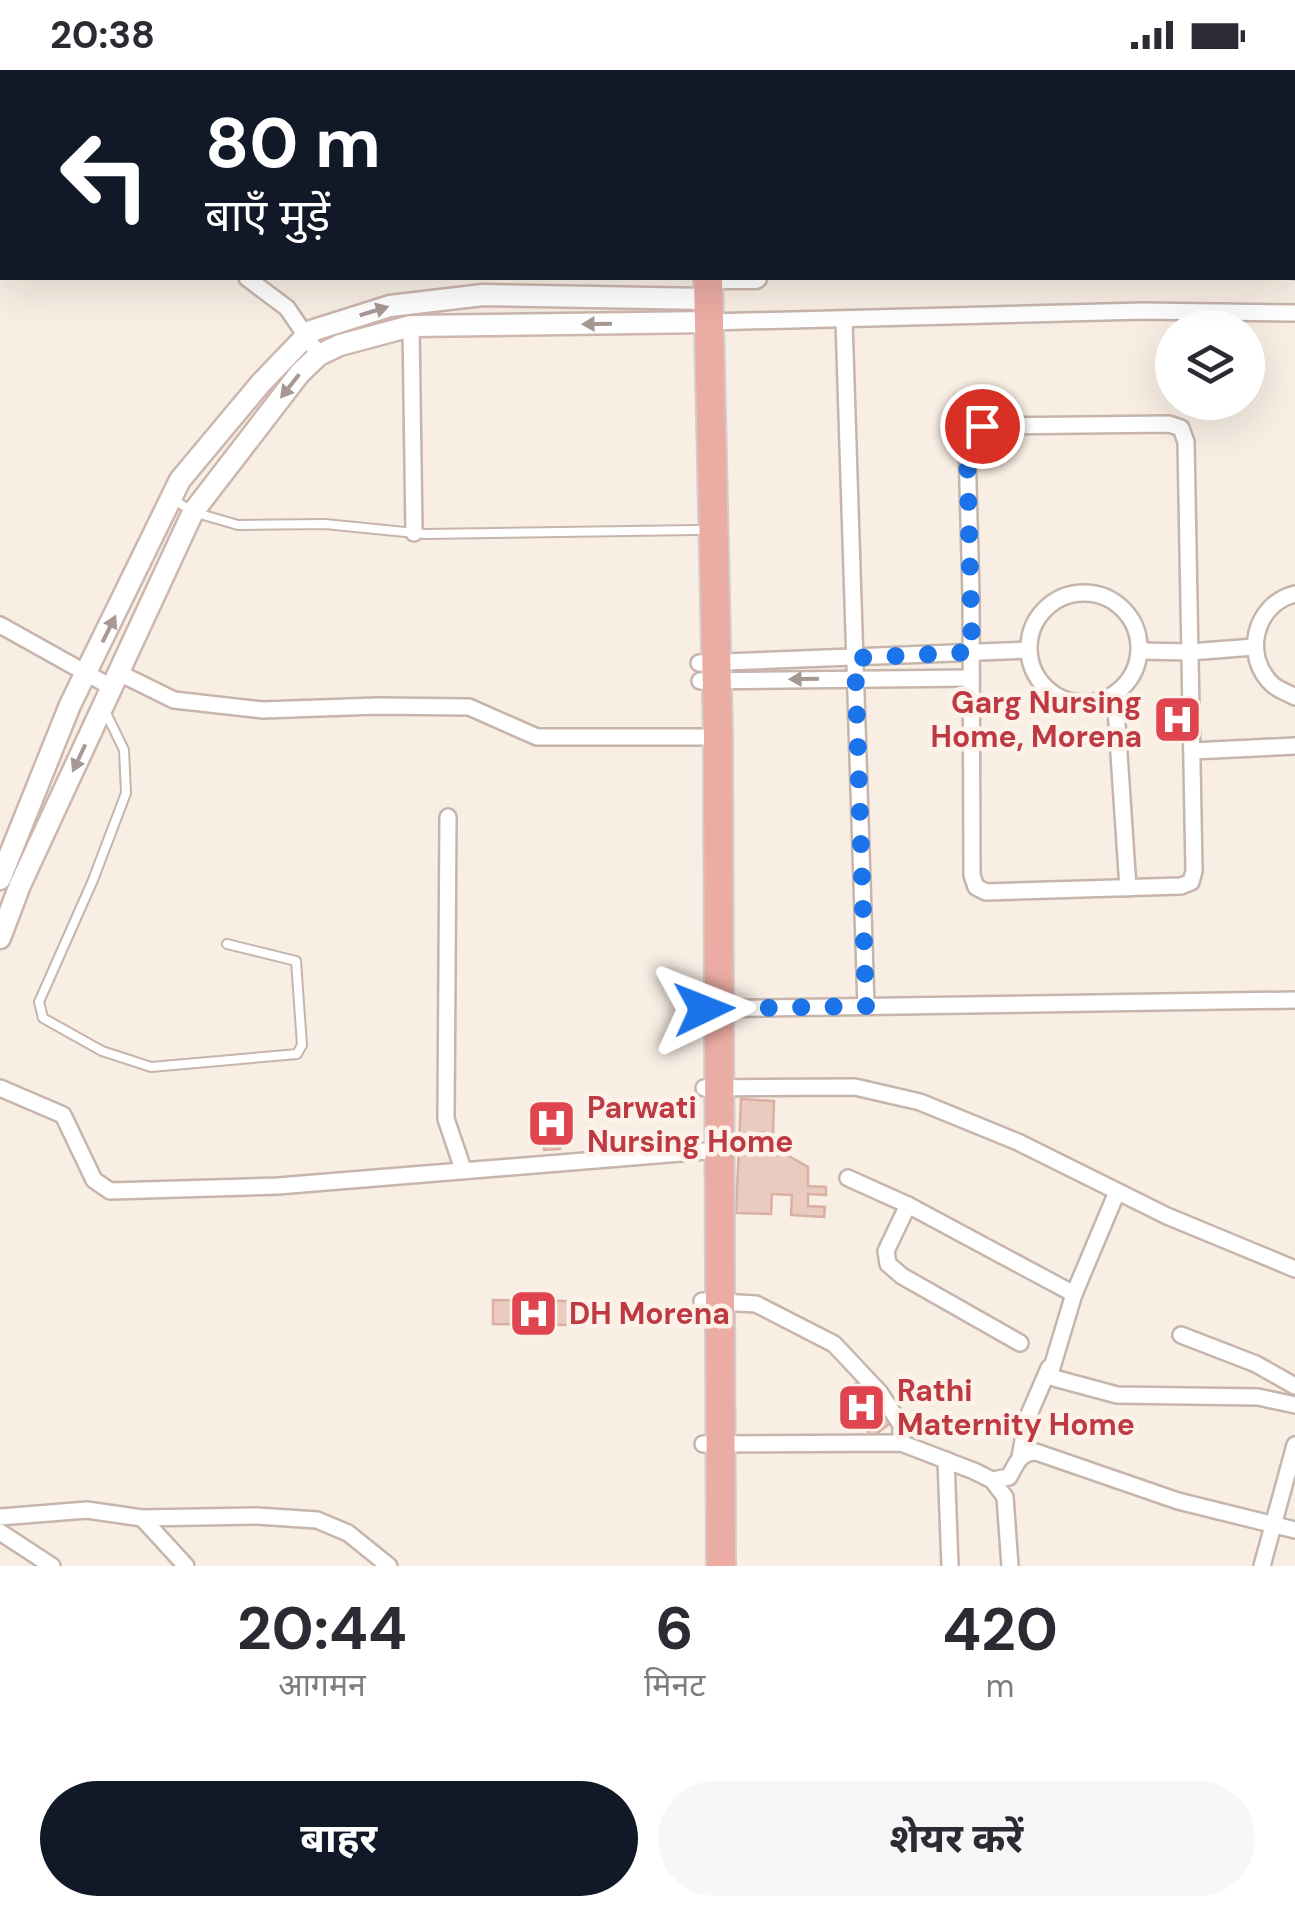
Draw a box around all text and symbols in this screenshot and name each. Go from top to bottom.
text: 20:38 [50,10,155,60]
text: 80 m [205,98,381,189]
icon: left [40,110,170,240]
text: बाएँ मुड़ें [205,186,330,245]
one-way arrow [360,303,390,318]
map controls [1155,310,1265,420]
button: layers [1155,310,1265,420]
one-way arrow [580,316,612,332]
one-way arrow [280,374,301,399]
pin [940,384,1025,469]
icon: arrive [955,399,1010,454]
one-way arrow [100,614,117,643]
one-way arrow [787,671,819,687]
place label: Garg Nursing Home, Morena [930,683,1142,756]
hospital icon: Garg Nursing Home, Morena [1151,693,1203,745]
one-way arrow [71,743,87,773]
position arrow [652,957,756,1061]
place label: Parwati Nursing Home [587,1088,793,1161]
hospital icon: Parwati Nursing Home [526,1098,578,1150]
hospital icon: DH Morena [508,1287,560,1339]
place label: DH Morena [569,1294,730,1333]
place label: Rathi Maternity Home [897,1371,1135,1444]
hospital icon: Rathi Maternity Home [836,1381,888,1433]
text: 20:44 [237,1589,407,1668]
text: 6 [656,1589,694,1668]
text: 420 [942,1590,1058,1669]
text: आगमन [278,1664,366,1706]
text: मिनट [644,1664,705,1706]
text: m [986,1665,1014,1707]
button: बाहर [40,1781,638,1896]
button: शेयर करें [658,1781,1255,1896]

